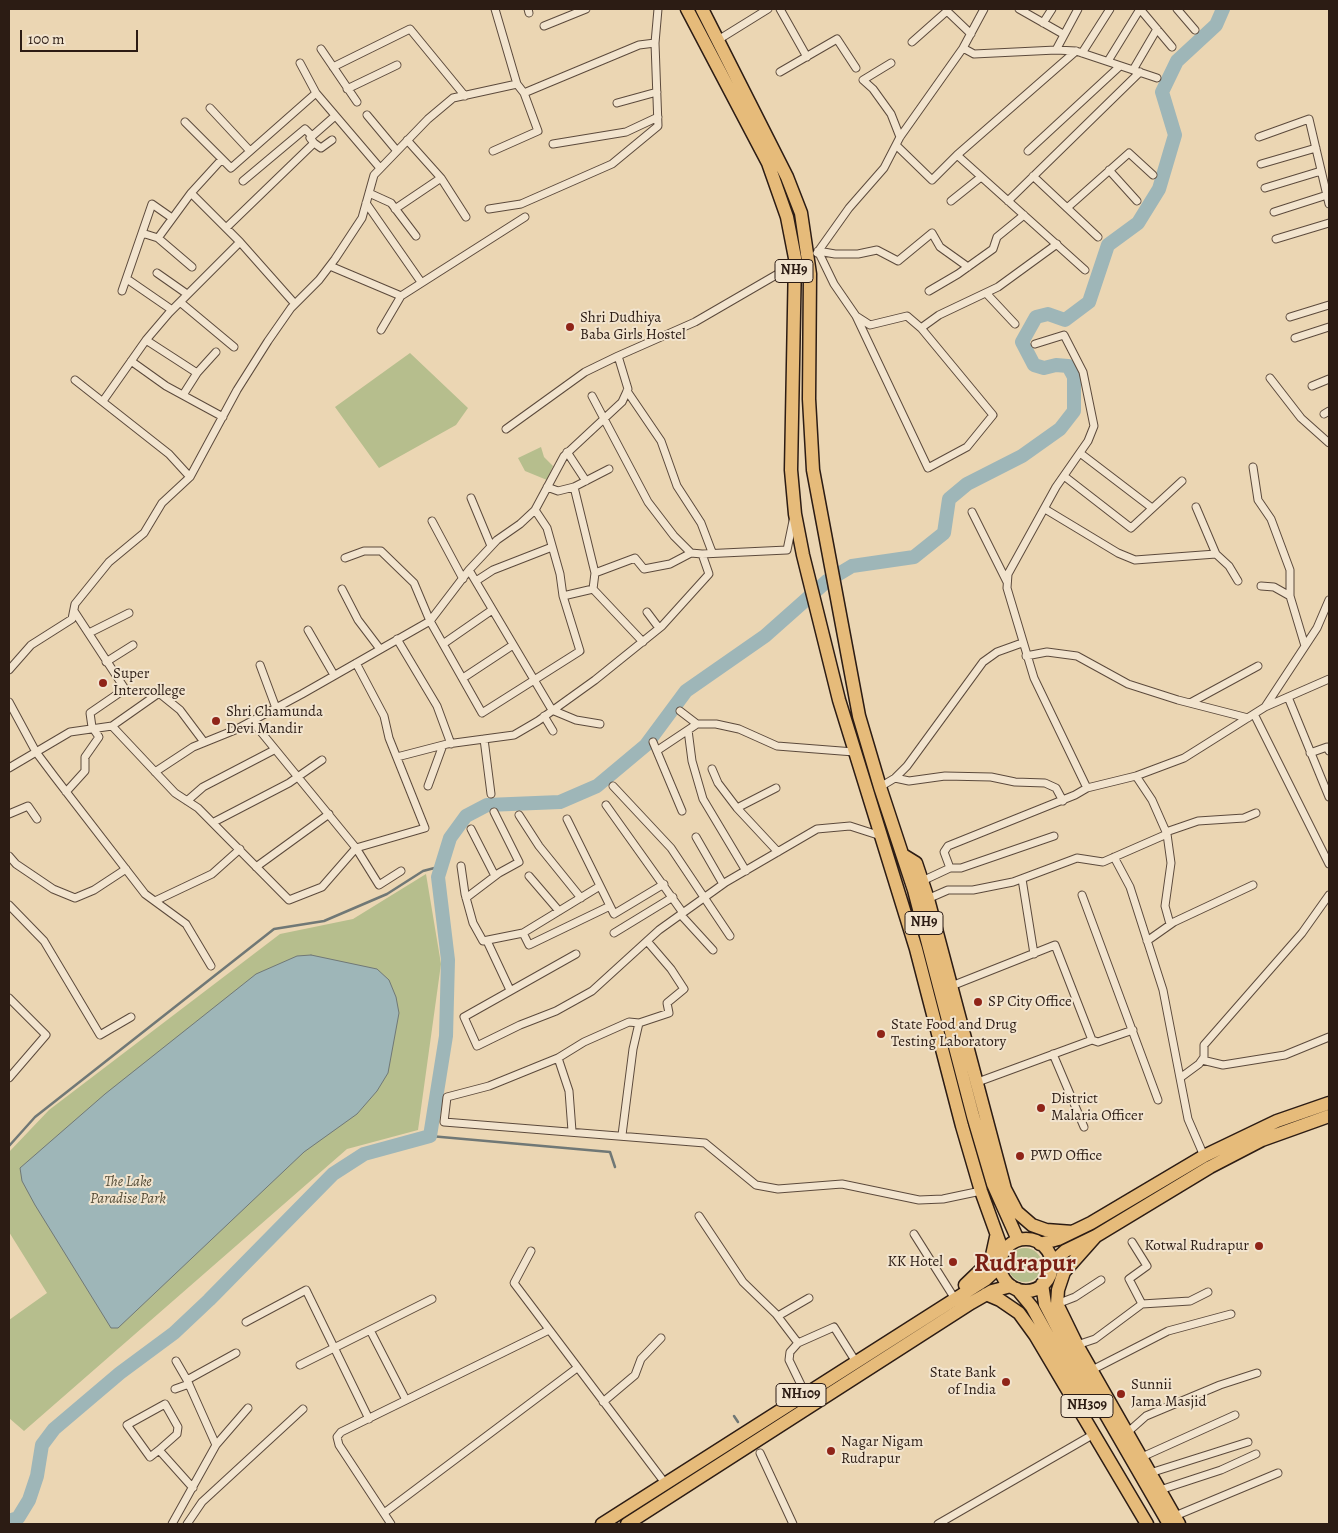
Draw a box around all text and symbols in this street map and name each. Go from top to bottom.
scale bar [22,20,140,52]
text: 100 m [28,29,65,49]
road number: NH9 [775,260,813,282]
place label: Shri Dudhiya Baba Girls Hostel [580,309,686,344]
marker: Shri Dudhiya Baba Girls Hostel [564,321,576,333]
place label: Super Intercollege [113,665,185,700]
marker: Super Intercollege [97,677,109,689]
place label: Shri Chamunda Devi Mandir [226,703,323,738]
marker: Shri Chamunda Devi Mandir [210,715,222,727]
road number: NH9 [905,911,943,934]
place label: SP City Office [988,993,1072,1011]
marker: SP City Office [972,996,984,1008]
place label: State Food and Drug Testing Laboratory [891,1016,1017,1051]
marker: State Food and Drug Testing Laboratory [875,1028,887,1040]
place label: District Malaria Officer [1051,1090,1143,1125]
marker: District Malaria Officer [1035,1102,1047,1114]
place label: PWD Office [1030,1147,1102,1165]
marker: PWD Office [1014,1150,1026,1162]
park label: The Lake Paradise Park [90,1173,166,1208]
place label: Kotwal Rudrapur [1144,1237,1249,1255]
marker: Kotwal Rudrapur [1253,1240,1265,1252]
district label: Rudrapur [974,1250,1076,1280]
place label: KK Hotel [887,1253,943,1271]
marker: KK Hotel [947,1256,959,1268]
place label: State Bank of India [930,1364,996,1399]
marker: State Bank of India [1000,1376,1012,1388]
place label: Sunnii Jama Masjid [1131,1376,1206,1411]
road number: NH109 [776,1384,826,1406]
marker: Sunnii Jama Masjid [1115,1388,1127,1400]
road number: NH309 [1061,1394,1113,1418]
place label: Nagar Nigam Rudrapur [841,1433,923,1468]
marker: Nagar Nigam Rudrapur [825,1445,837,1457]

